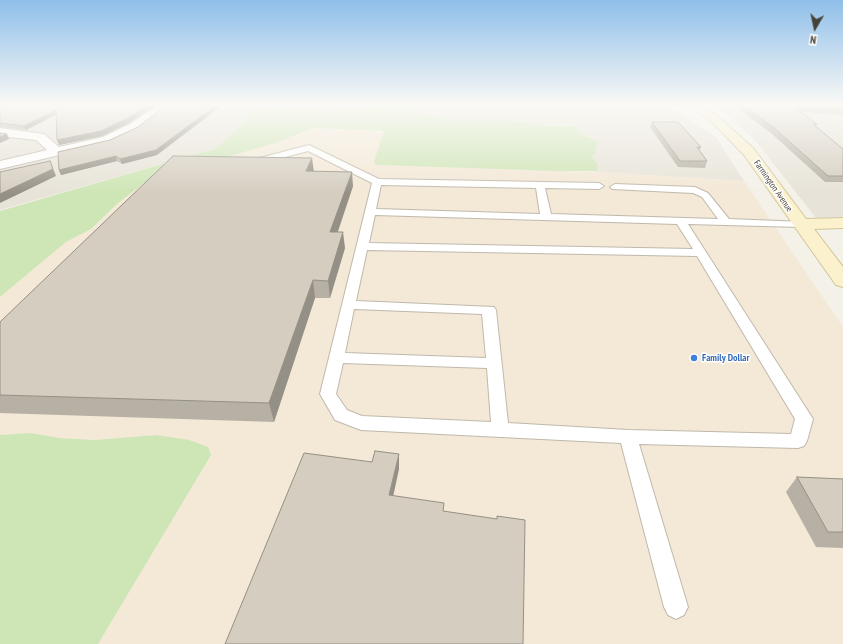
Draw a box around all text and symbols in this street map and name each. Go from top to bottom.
north arrow [795,8,835,48]
text: N [809,32,817,47]
street label: Farmington Avenue [751,158,795,214]
place label: Family Dollar [702,352,749,364]
marker: Family Dollar [689,353,699,363]

